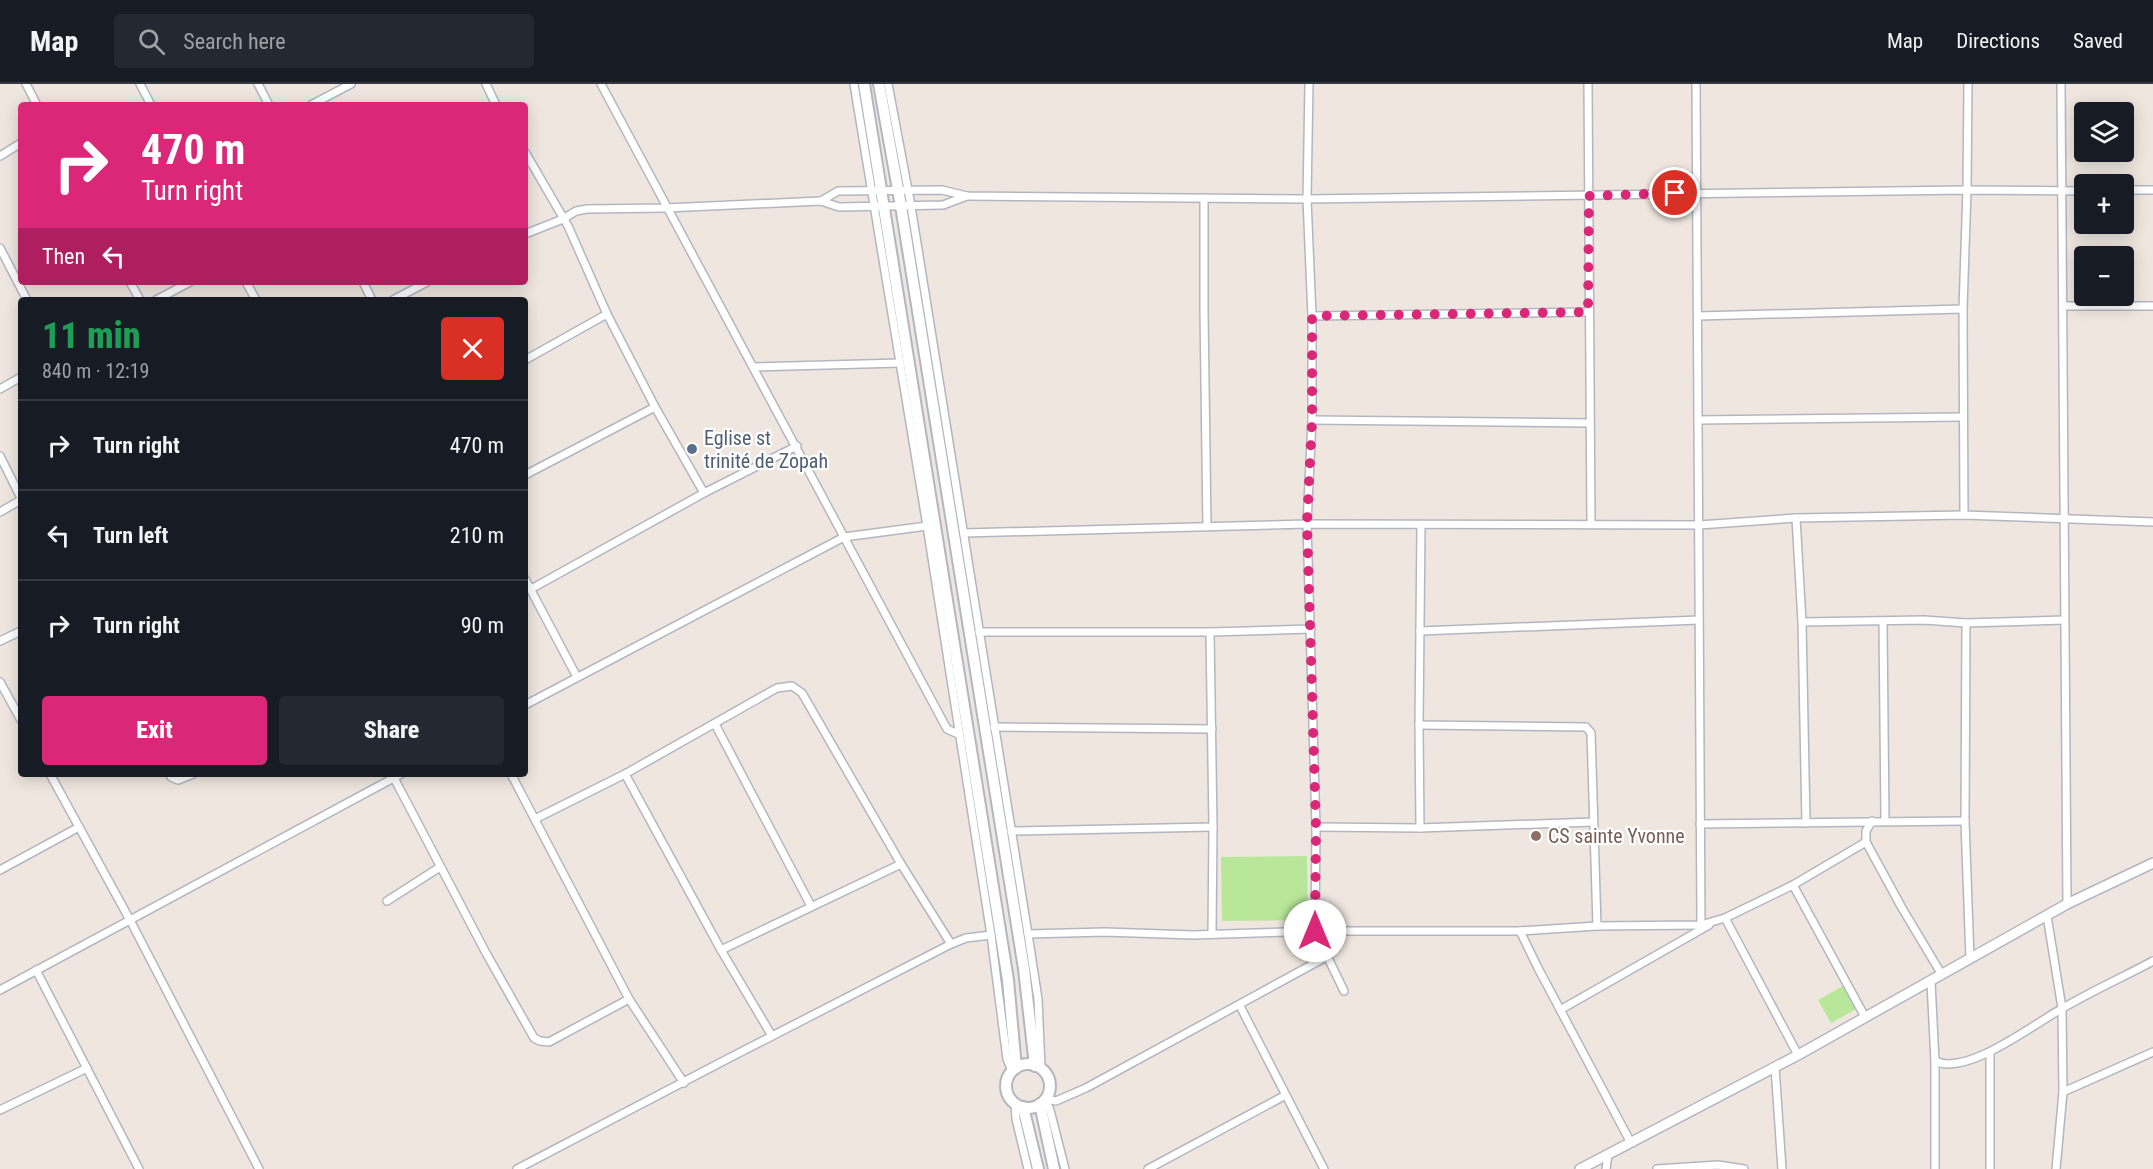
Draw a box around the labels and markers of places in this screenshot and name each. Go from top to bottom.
pin [1649,167,1700,218]
place label: Eglise st trinité de Zopah [704,426,828,473]
marker: Eglise st trinité de Zopah [685,442,699,456]
place label: CS sainte Yvonne [1548,824,1685,848]
marker: CS sainte Yvonne [1529,829,1543,843]

